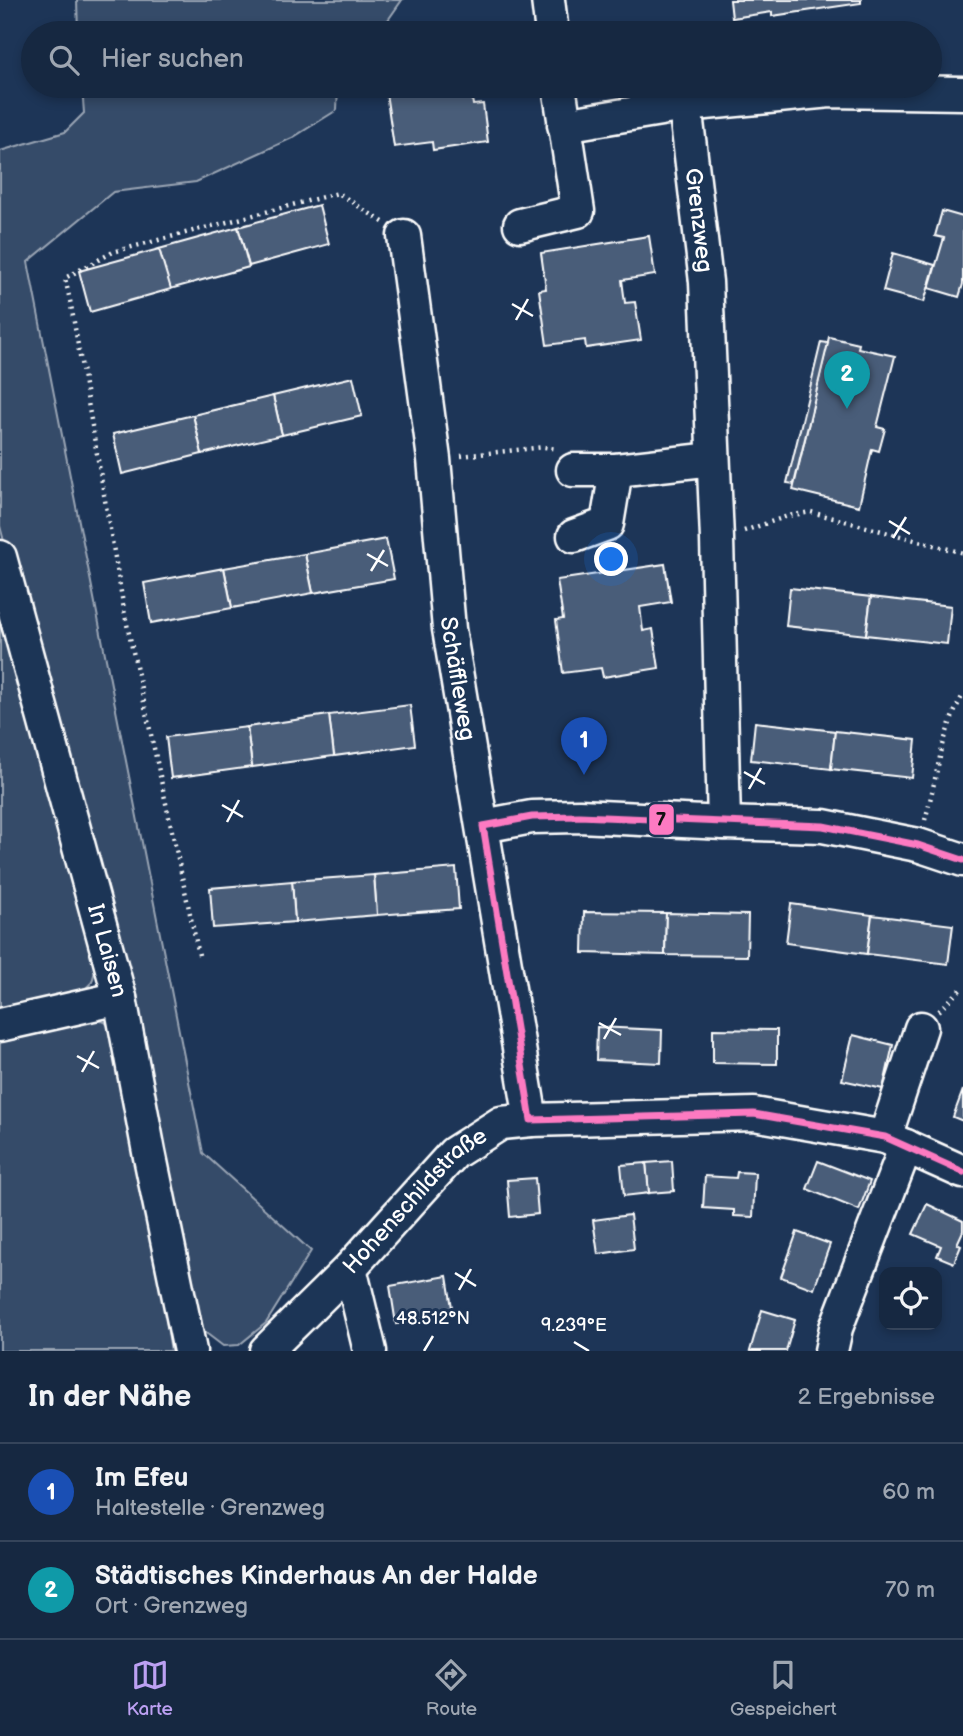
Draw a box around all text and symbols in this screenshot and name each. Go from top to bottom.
search box [21,21,942,98]
icon: search [45,41,83,79]
text: Hier suchen [101,44,244,75]
street label: Grenzweg [679,166,719,274]
pin: 2 [824,351,870,409]
your location [594,542,628,576]
street label: Schäffleweg [434,616,481,743]
pin: 1 [561,717,607,775]
line badge: 7 [648,803,675,836]
text: 7 [656,809,667,832]
street label: In Laisen [81,901,133,1000]
street label: Hohenschildstraße [337,1122,492,1280]
map controls [879,1267,942,1330]
button: locate [879,1267,942,1330]
text: 48.512°N [396,1308,470,1329]
text: 9.239°E [541,1315,607,1336]
text: In der Nähe [28,1379,191,1415]
text: 2 Ergebnisse [798,1383,935,1411]
text: Im Efeu [95,1463,188,1494]
text: 1 [46,1478,56,1506]
text: 60 m [882,1478,935,1506]
text: Haltestelle · Grenzweg [95,1494,325,1522]
text: Städtisches Kinderhaus An der Halde [95,1561,538,1592]
text: 2 [44,1576,58,1604]
text: 70 m [885,1576,935,1604]
text: Ort · Grenzweg [95,1592,248,1620]
tab: Karte [126,1656,173,1721]
tab: Route [426,1656,477,1721]
tab: Gespeichert [730,1656,837,1721]

